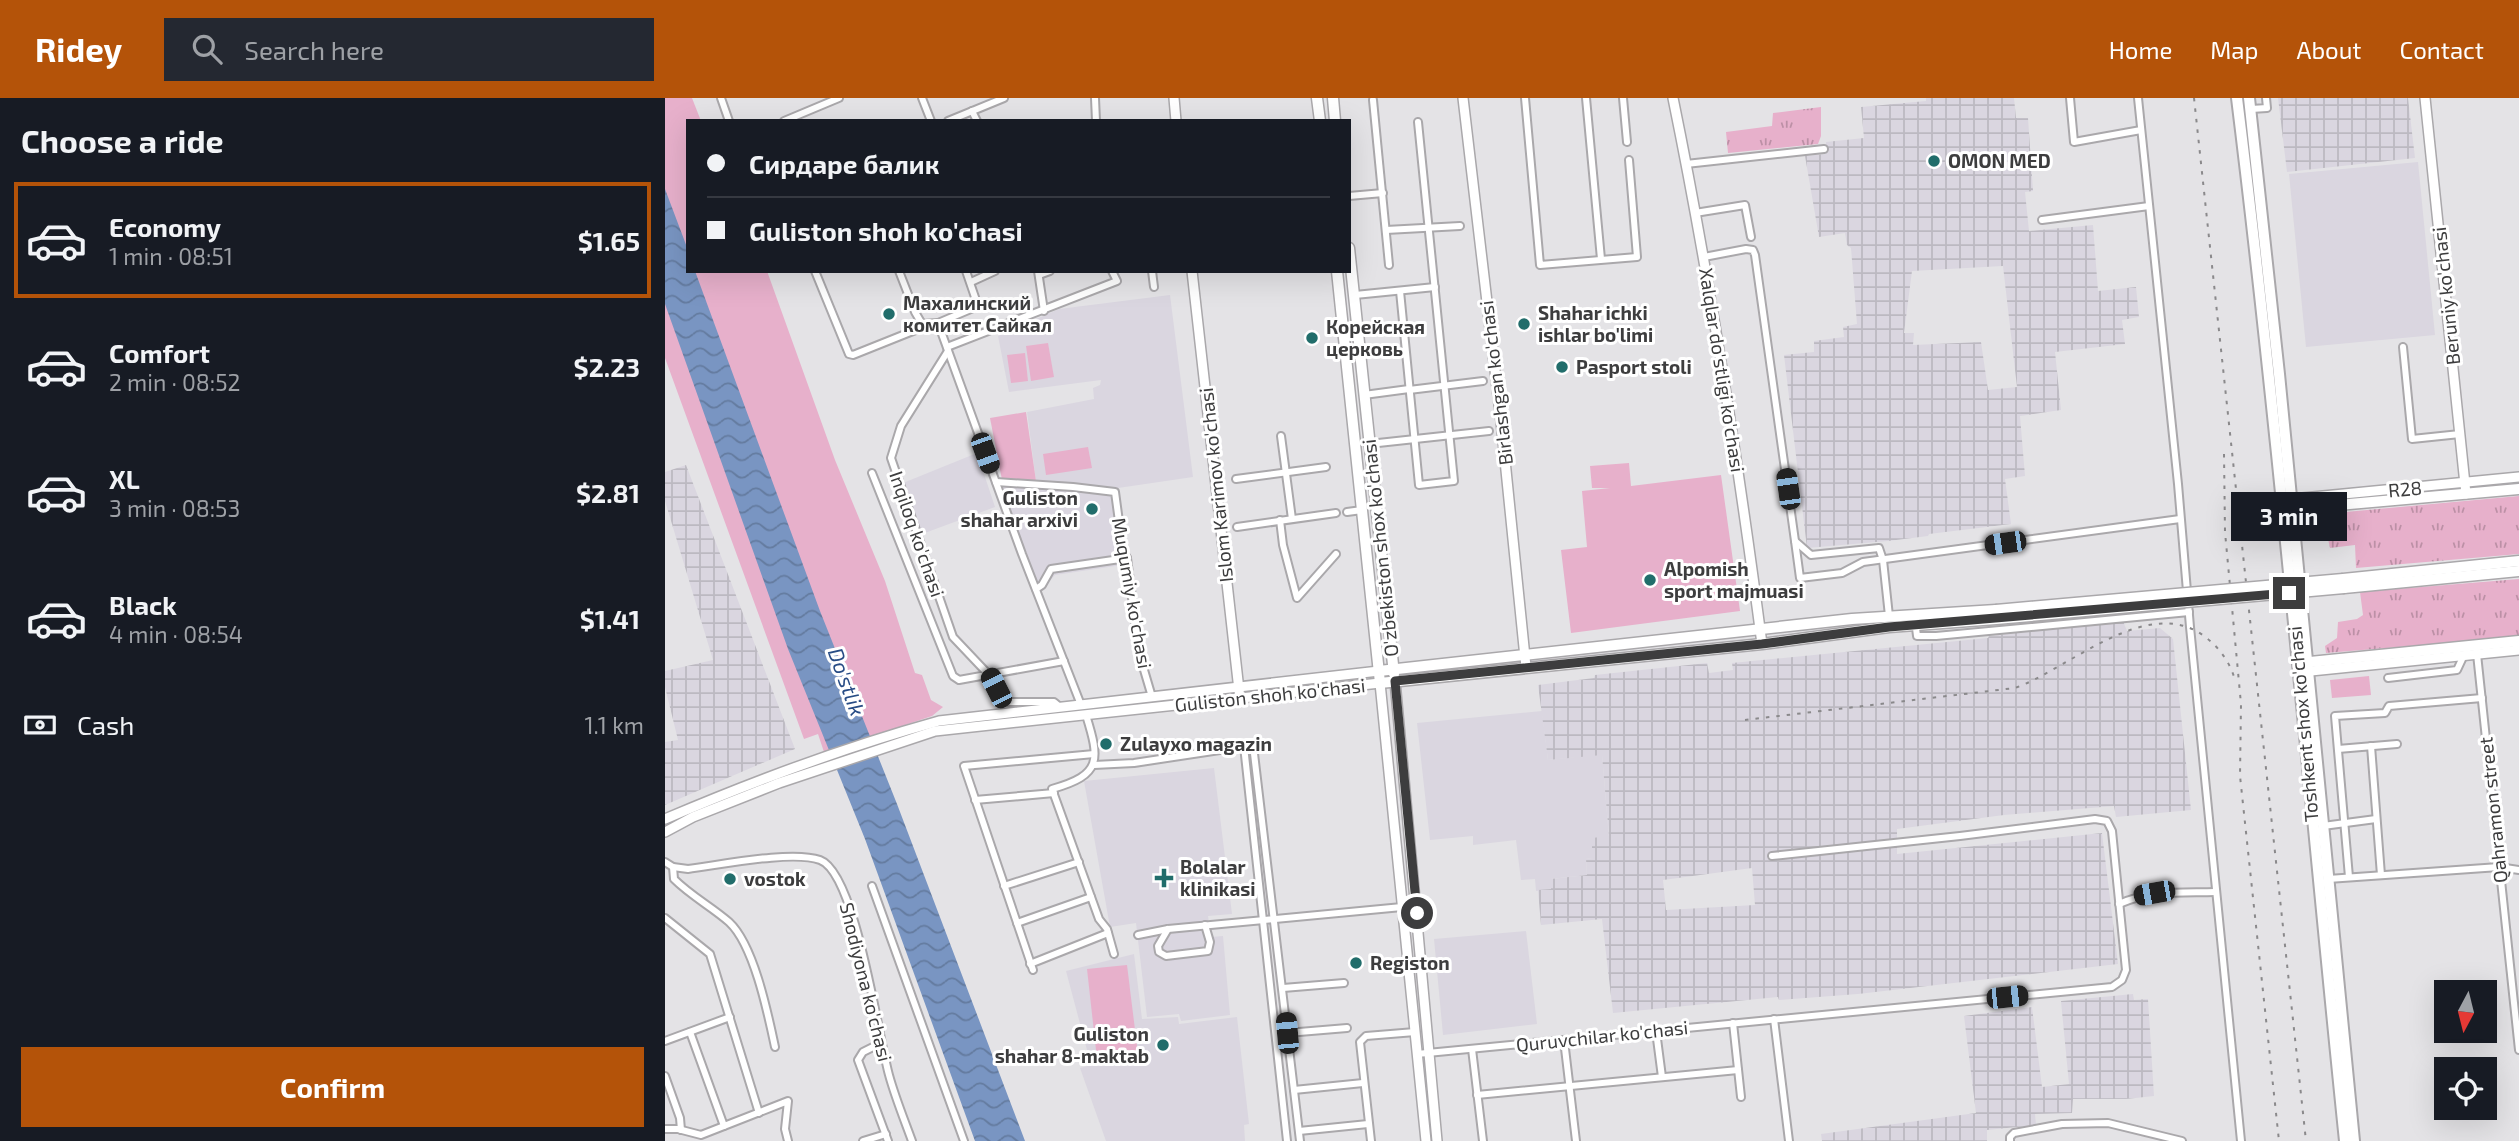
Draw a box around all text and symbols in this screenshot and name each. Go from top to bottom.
search box [164,18,654,81]
text: Ridey [35,29,122,69]
icon: search [188,30,226,68]
text: Search here [244,34,384,65]
text: Home [2109,35,2172,64]
text: Map [2210,35,2258,64]
text: About [2296,35,2362,64]
text: Contact [2400,35,2484,64]
text: Choose a ride [21,121,224,159]
text: Сирдаре балик [749,148,939,179]
place label: OMON MED [1948,149,2051,172]
marker: OMON MED [1926,153,1942,169]
icon: car [25,209,88,272]
text: Economy [109,211,221,242]
text: Guliston shoh ko'chasi [749,215,1023,246]
text: $1.65 [578,225,640,256]
street label: Beruniy ko'chasi [2427,226,2464,366]
text: 1 min · 08:51 [109,242,233,270]
street label: Xalqlar do'stligi ko'chasi [1695,266,1750,474]
place label: Махалинский комитет Сайкал [903,291,1052,336]
street label: Birlashgan ko'chasi [1474,299,1517,467]
place label: Shahar ichki ishlar bo'limi [1538,301,1653,346]
marker: Махалинский комитет Сайкал [881,306,897,322]
place label: Корейская церковь [1326,315,1425,360]
marker: Shahar ichki ishlar bo'limi [1516,316,1532,332]
marker: Корейская церковь [1304,330,1320,346]
icon: car [25,335,88,398]
text: Comfort [109,337,210,368]
text: $2.23 [574,351,640,382]
place label: Pasport stoli [1576,355,1692,378]
marker: Pasport stoli [1554,359,1570,375]
text: 2 min · 08:52 [109,368,240,396]
street label: Islom Karimov ko'chasi [1194,387,1237,584]
car [968,430,1003,476]
street label: O'zbekiston shox ko'chasi [1357,438,1402,658]
icon: car [25,461,88,524]
text: XL [109,463,140,494]
car [1775,467,1802,511]
street label: Inqiloq ko'chasi [885,468,950,600]
street label: R28 [2387,476,2423,501]
text: $2.81 [576,477,640,508]
place label: Guliston shahar arxivi [961,486,1078,531]
callout: 3 min [2231,491,2347,540]
text: 3 min · 08:53 [109,494,240,522]
marker: Guliston shahar arxivi [1084,501,1100,517]
text: 3 min [2260,502,2318,530]
street label: Muqumiy ko'chasi [1108,516,1157,670]
car [1983,530,2028,556]
place label: Alpomish sport majmuasi [1664,557,1804,602]
marker: Alpomish sport majmuasi [1642,572,1658,588]
route end [2273,577,2305,609]
icon: car [25,587,88,650]
text: Black [109,589,177,620]
text: $1.41 [580,603,640,634]
text: 4 min · 08:54 [109,620,243,648]
street label: Toshkent shox ko'chasi [2282,625,2323,823]
water label: Do'stlik [824,644,871,719]
car [978,665,1015,711]
street label: Guliston shoh ko'chasi [1174,673,1366,716]
icon: cash [21,706,59,744]
text: Cash [77,709,134,740]
text: 1.1 km [584,711,644,739]
place label: Zulayxo magazin [1120,732,1272,756]
marker: Zulayxo magazin [1098,736,1114,752]
street label: Qahramon street [2473,736,2512,884]
place label: Bolalar klinikasi [1180,855,1256,900]
place label: vostok [744,867,806,890]
marker: Bolalar klinikasi [1154,868,1174,888]
marker: vostok [722,871,738,887]
car [2132,879,2177,907]
route start [1401,897,1433,929]
street label: Shodiyona ko'chasi [836,900,897,1064]
place label: Registon [1370,951,1450,974]
marker: Registon [1348,955,1364,971]
north arrow [2434,980,2497,1043]
map controls [2434,980,2497,1120]
car [1986,984,2029,1010]
car [1275,1011,1300,1055]
street label: Quruvchilar ko'chasi [1515,1015,1689,1056]
place label: Guliston shahar 8-maktab [995,1022,1149,1067]
marker: Guliston shahar 8-maktab [1155,1037,1171,1053]
button: Confirm [21,1047,644,1127]
button: locate [2434,1057,2497,1120]

